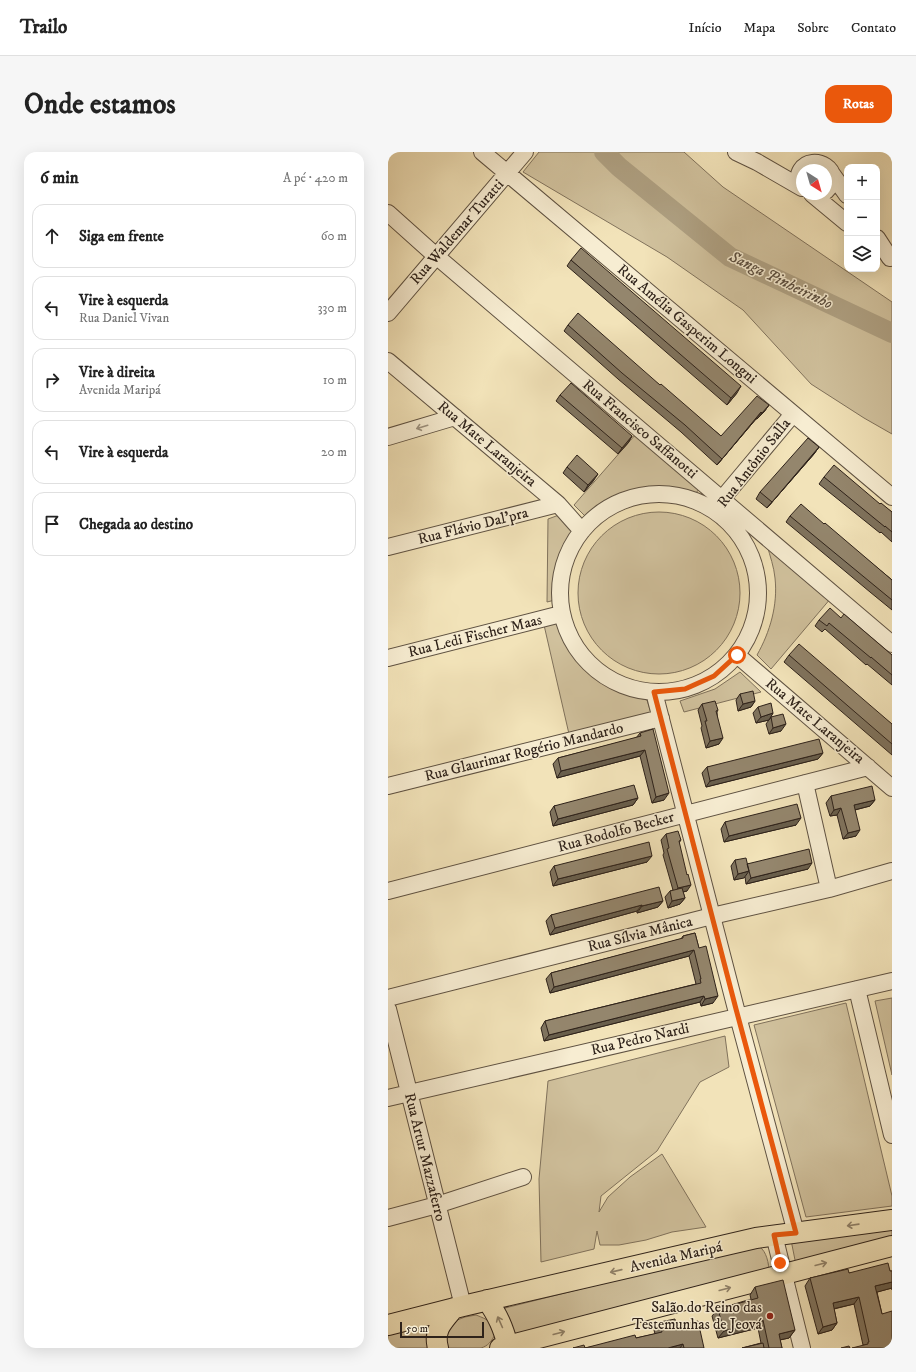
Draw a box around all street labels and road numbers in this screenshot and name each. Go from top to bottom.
street label: Rua Waldemar Turatti [406,175,508,289]
street label: Rua Amélia Gasperim Longni [613,260,761,388]
street label: Rua Francisco Saffanotti [578,375,702,483]
street label: Rua Mate Laranjeira [433,397,541,491]
street label: Rua Antônio Salla [713,414,795,511]
street label: Rua Flávio Dal'pra [416,503,531,549]
street label: Rua Ledi Fischer Maas [406,610,544,662]
street label: Rua Mate Laranjeira [761,674,869,768]
street label: Rua Glaurimar Rogério Mandardo [423,718,625,786]
street label: Rua Rodolfo Becker [556,807,677,857]
street label: Rua Sílvia Mânica [585,912,695,956]
street label: Rua Pedro Nardi [589,1018,691,1060]
street label: Rua Artur Mazzaferro [400,1091,450,1223]
street label: Avenida Maripá [628,1237,725,1277]

